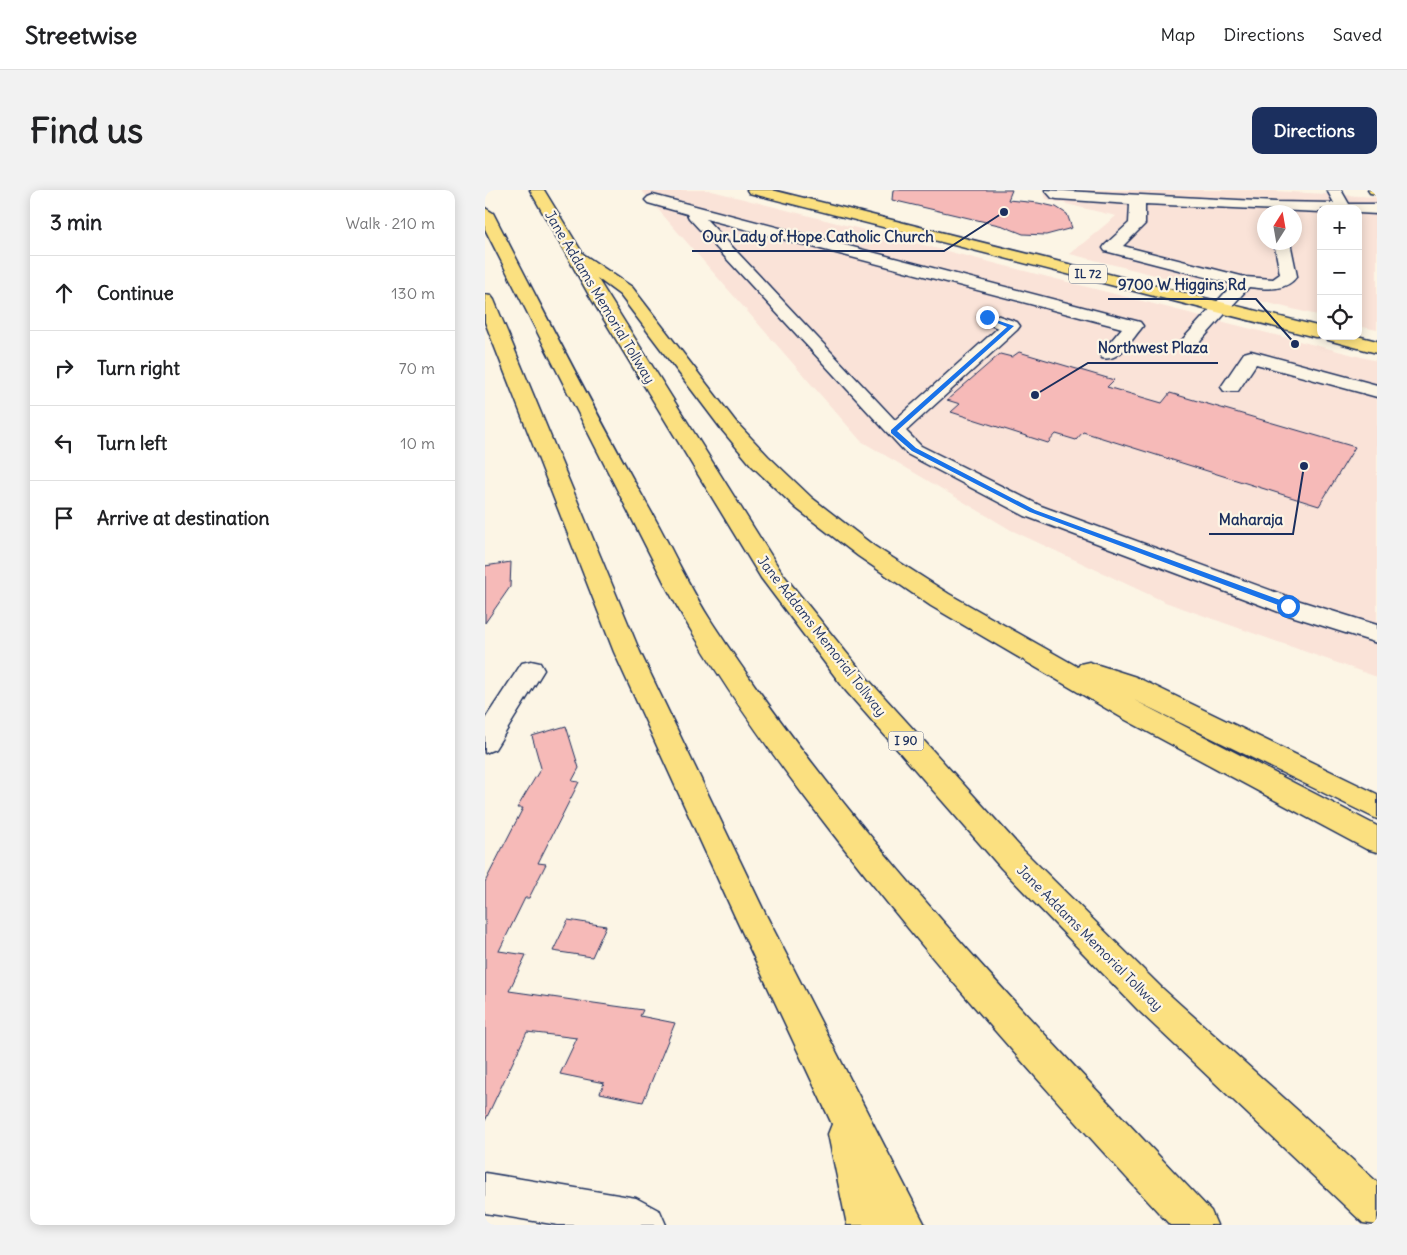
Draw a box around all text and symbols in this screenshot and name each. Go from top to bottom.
text: Streetwise [25,20,137,50]
text: Map [1160,23,1195,46]
text: Directions [1223,23,1305,46]
text: Saved [1333,23,1382,46]
button: Directions [1252,107,1377,154]
text: Find us [30,108,143,152]
north arrow [1257,205,1302,250]
map controls [1317,205,1362,340]
button: + [1317,205,1362,250]
street label: Jane Addams Memorial Tollway [541,207,659,387]
text: 3 min [50,209,102,236]
text: Walk · 210 m [345,213,435,233]
callout: Our Lady of Hope Catholic Church [692,221,944,251]
text: Our Lady of Hope Catholic Church [702,227,934,247]
button: − [1317,250,1362,295]
road number: IL 72 [1069,264,1107,284]
callout: 9700 W Higgins Rd [1108,269,1256,299]
text: 9700 W Higgins Rd [1118,275,1246,295]
icon: ahead [50,279,78,307]
text: Continue [97,281,174,305]
text: 130 m [391,283,435,303]
button: locate [1317,295,1362,340]
route end [976,306,999,329]
callout: Northwest Plaza [1088,333,1218,363]
text: Northwest Plaza [1098,338,1209,357]
icon: right [50,354,78,382]
text: Turn right [97,356,180,380]
text: 70 m [399,358,435,378]
icon: left [50,429,78,457]
text: Turn left [97,431,167,455]
text: 10 m [400,433,435,453]
icon: arrive [50,504,78,532]
callout: Maharaja [1209,504,1293,534]
text: Arrive at destination [97,506,270,530]
text: Maharaja [1219,510,1284,529]
street label: Jane Addams Memorial Tollway [754,552,890,720]
route start [1277,595,1300,618]
road number: I 90 [889,732,923,750]
street label: Jane Addams Memorial Tollway [1013,861,1167,1015]

